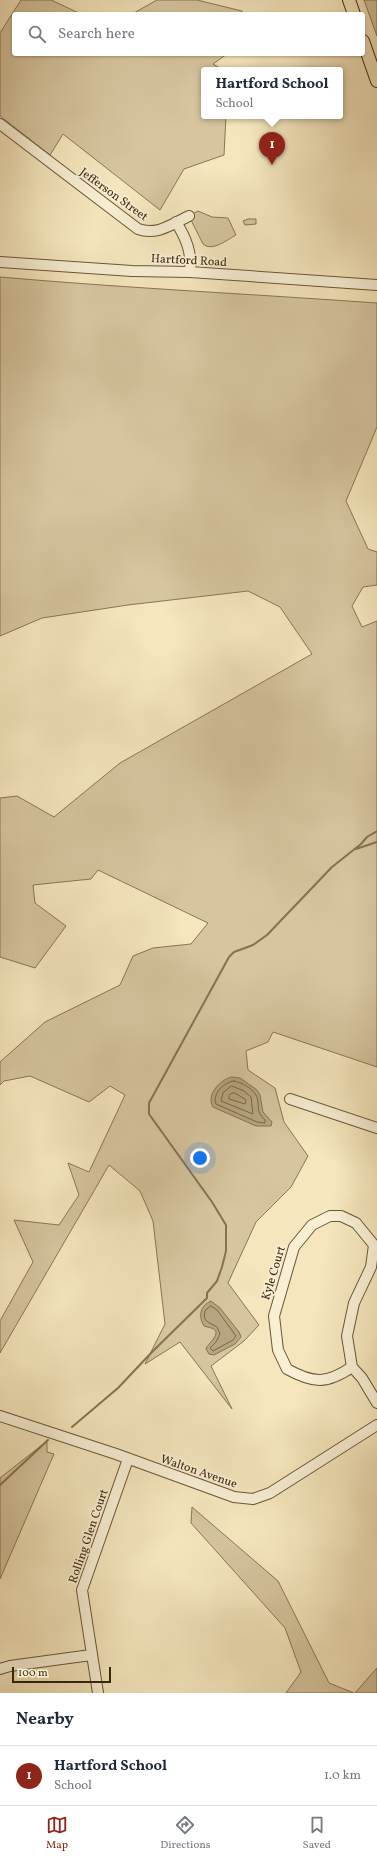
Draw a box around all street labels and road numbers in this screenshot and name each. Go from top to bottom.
street label: Jefferson Street [76,165,151,225]
street label: Hartford Road [151,251,228,271]
street label: Kyle Court [258,1244,290,1302]
street label: Walton Avenue [158,1451,239,1493]
street label: Rolling Glen Court [65,1487,113,1586]

